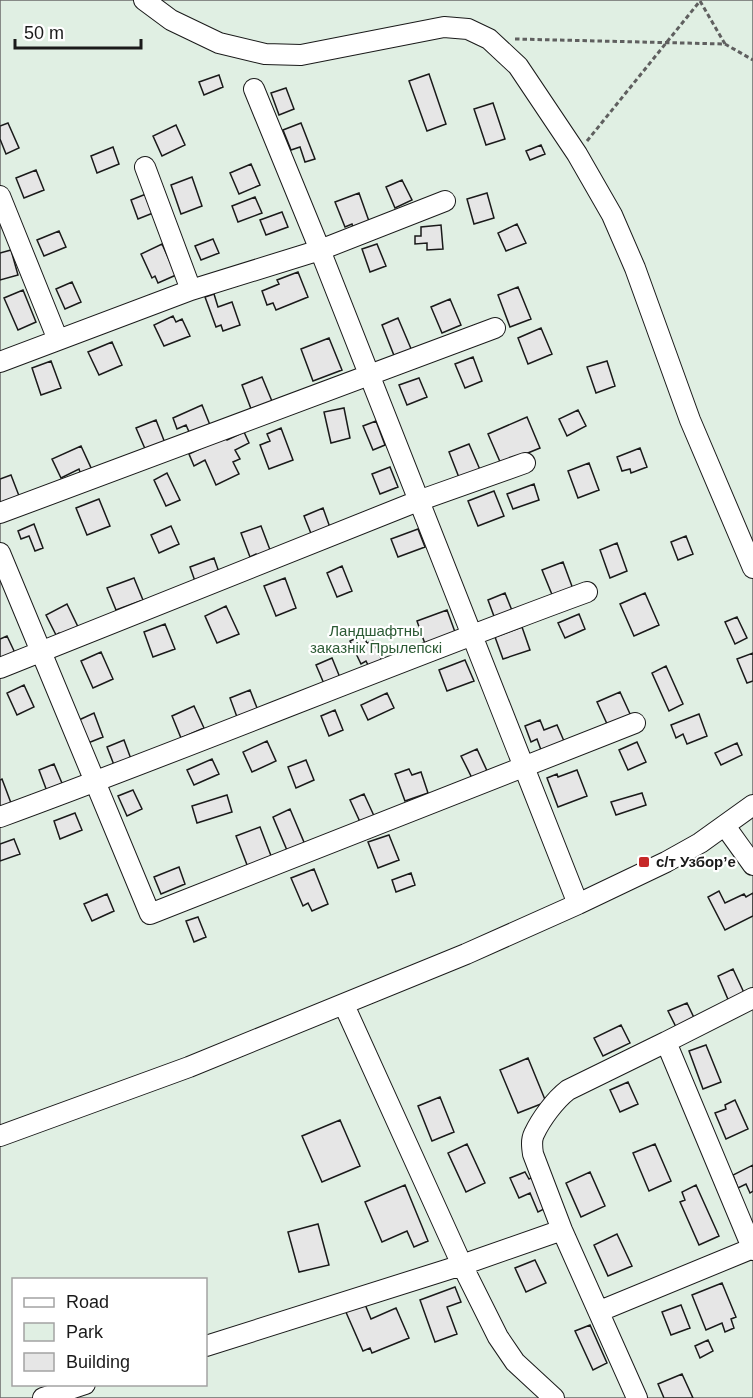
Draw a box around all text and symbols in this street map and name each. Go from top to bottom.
scale bar [15,12,141,50]
text: 50 m [24,23,64,43]
park label: Ландшафтны заказнік Прылепскі [310,622,442,656]
place label: с/т Узборʼе [656,853,736,870]
marker: с/т Узборʼе [637,855,651,869]
legend [12,1278,207,1386]
text: Road [66,1292,109,1312]
text: Park [66,1322,104,1342]
text: Building [66,1352,130,1372]

